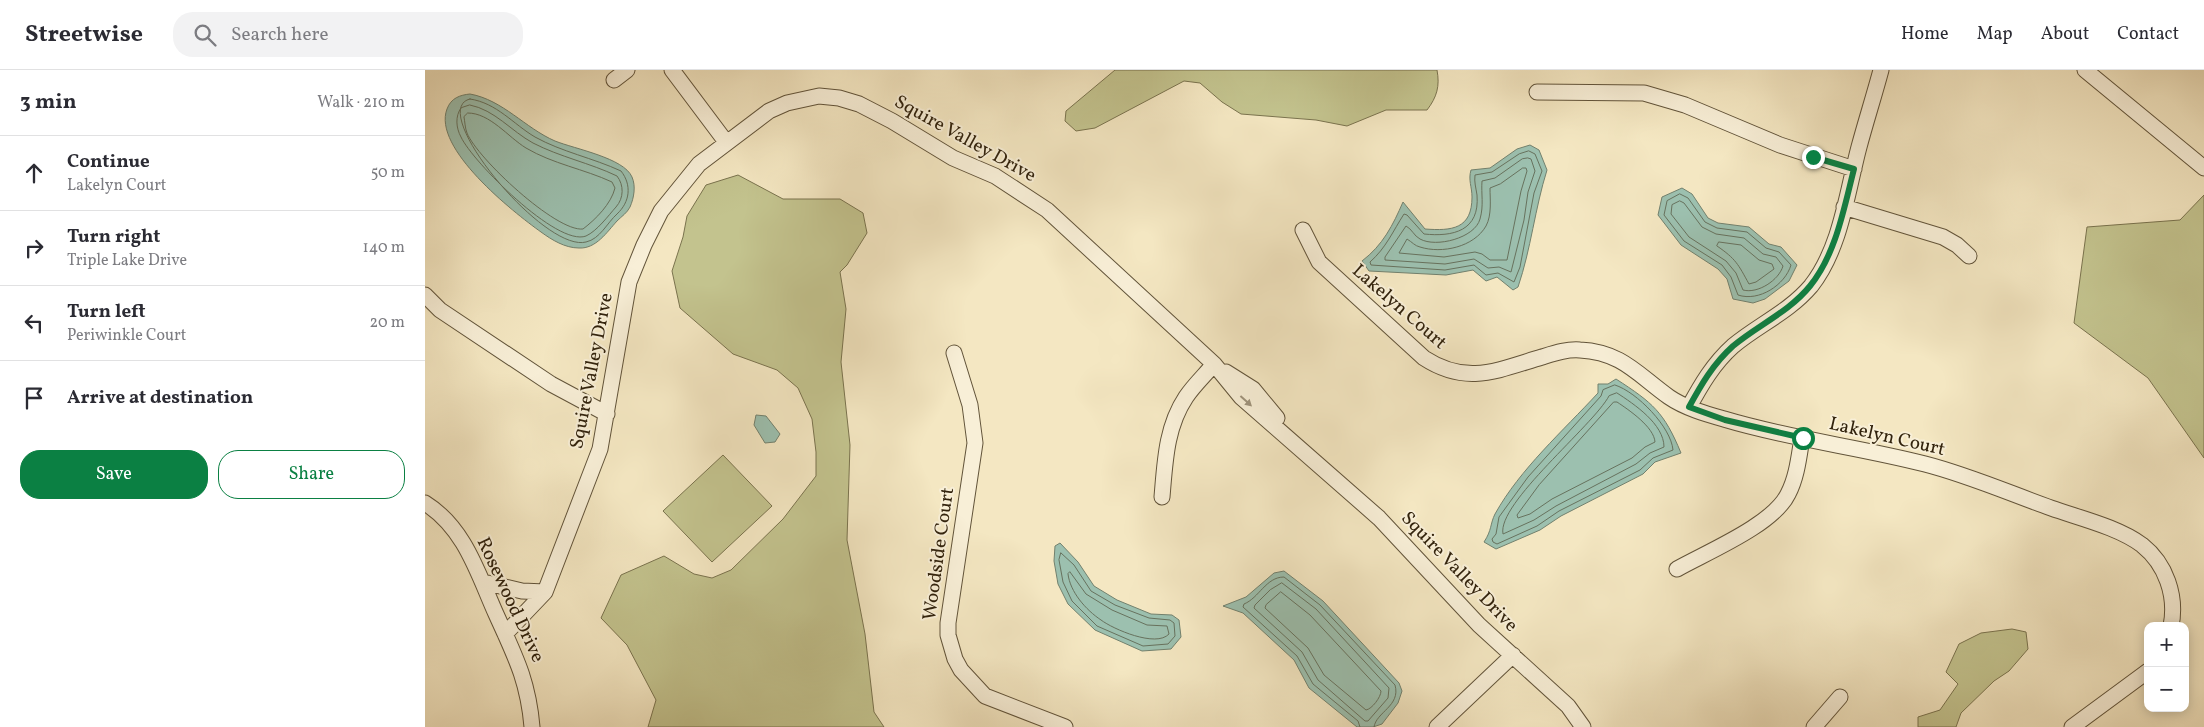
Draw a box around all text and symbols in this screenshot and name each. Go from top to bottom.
search box [173,12,523,57]
text: Streetwise [25,18,143,52]
icon: search [191,21,219,49]
text: Search here [231,22,328,48]
text: Home [1901,22,1949,47]
text: Map [1977,22,2013,47]
text: About [2041,22,2089,47]
text: Contact [2117,22,2179,47]
text: 3 min [20,88,76,117]
street label: Squire Valley Drive [889,89,1041,189]
text: Walk · 210 m [317,92,405,114]
route end [1802,146,1825,169]
text: Continue [67,149,150,175]
icon: ahead [20,159,48,187]
text: 50 m [371,162,405,184]
text: Lakelyn Court [67,175,167,197]
text: Turn right [67,224,160,250]
icon: right [20,234,48,262]
text: 140 m [363,237,405,259]
text: Triple Lake Drive [67,250,187,272]
street label: Lakelyn Court [1346,258,1452,356]
street label: Squire Valley Drive [564,291,620,451]
text: Turn left [67,299,146,325]
icon: left [20,309,48,337]
text: 20 m [370,312,405,334]
text: Periwinkle Court [67,325,186,347]
icon: arrive [20,384,48,412]
text: Arrive at destination [67,385,253,411]
one-way arrow [1239,395,1251,407]
street label: Lakelyn Court [1827,411,1948,463]
route start [1792,427,1815,450]
button: Save [20,450,208,499]
button: Share [218,450,405,499]
street label: Woodside Court [917,486,961,622]
street label: Squire Valley Drive [1395,506,1523,638]
street label: Rosewood Drive [470,533,550,667]
map controls [2144,622,2189,712]
button: + [2144,622,2189,667]
button: − [2144,667,2189,712]

